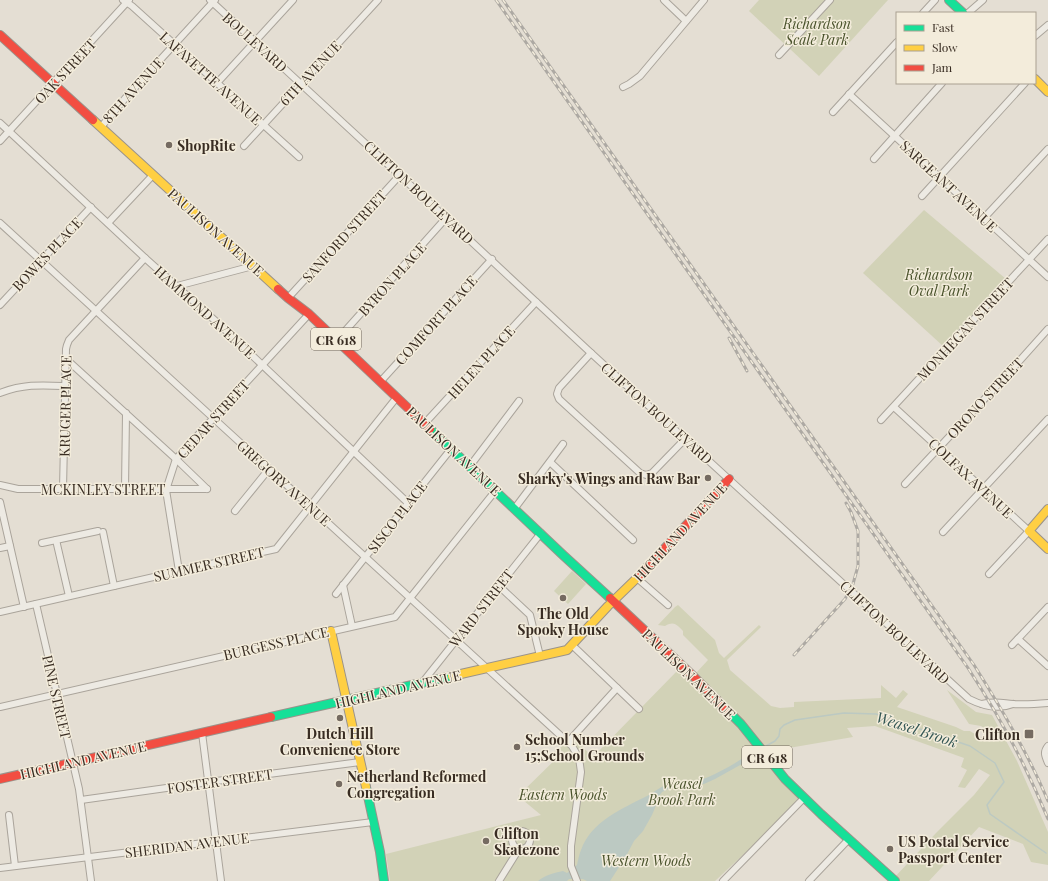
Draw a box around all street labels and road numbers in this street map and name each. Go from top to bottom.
street label: BOULEVARD [219,8,291,76]
street label: LAFAYETTE AVENUE [156,27,266,129]
street label: OAK STREET [30,34,100,108]
street label: 6TH AVENUE [275,36,345,110]
street label: 8TH AVENUE [98,53,168,127]
street label: CLIFTON BOULEVARD [360,136,478,248]
street label: SARGEANT AVENUE [896,136,1002,236]
street label: PAULISON AVENUE [164,184,268,280]
street label: SANFORD STREET [298,186,391,286]
street label: BOWES PLACE [8,213,86,295]
street label: BYRON PLACE [354,238,430,320]
street label: HAMMOND AVENUE [150,261,260,363]
street label: COMFORT PLACE [391,271,481,369]
street label: MONHEGAN STREET [912,273,1018,385]
street label: HELEN PLACE [443,321,519,403]
road number: CR 618 [311,328,361,350]
street label: ORONO STREET [942,353,1028,443]
street label: KRUGER PLACE [55,355,75,457]
street label: CLIFTON BOULEVARD [597,358,717,468]
street label: CEDAR STREET [172,375,254,463]
street label: PAULISON AVENUE [403,402,505,500]
street label: COLFAX AVENUE [925,434,1017,522]
street label: GREGORY AVENUE [233,436,335,530]
street label: SISCO PLACE [363,477,431,557]
street label: HIGHLAND AVENUE [629,478,731,586]
street label: MCKINLEY STREET [41,480,166,499]
street label: SUMMER STREET [152,542,267,586]
street label: WARD STREET [444,565,518,652]
street label: CLIFTON BOULEVARD [836,576,954,688]
street label: BURGESS PLACE [221,622,331,664]
street label: PAULISON AVENUE [638,624,740,724]
street label: PINE STREET [38,653,76,741]
street label: HIGHLAND AVENUE [333,665,463,713]
street label: HIGHLAND AVENUE [18,736,148,784]
road number: CR 618 [742,746,792,768]
street label: FOSTER STREET [166,764,274,798]
street label: SHERIDAN AVENUE [124,828,250,862]

